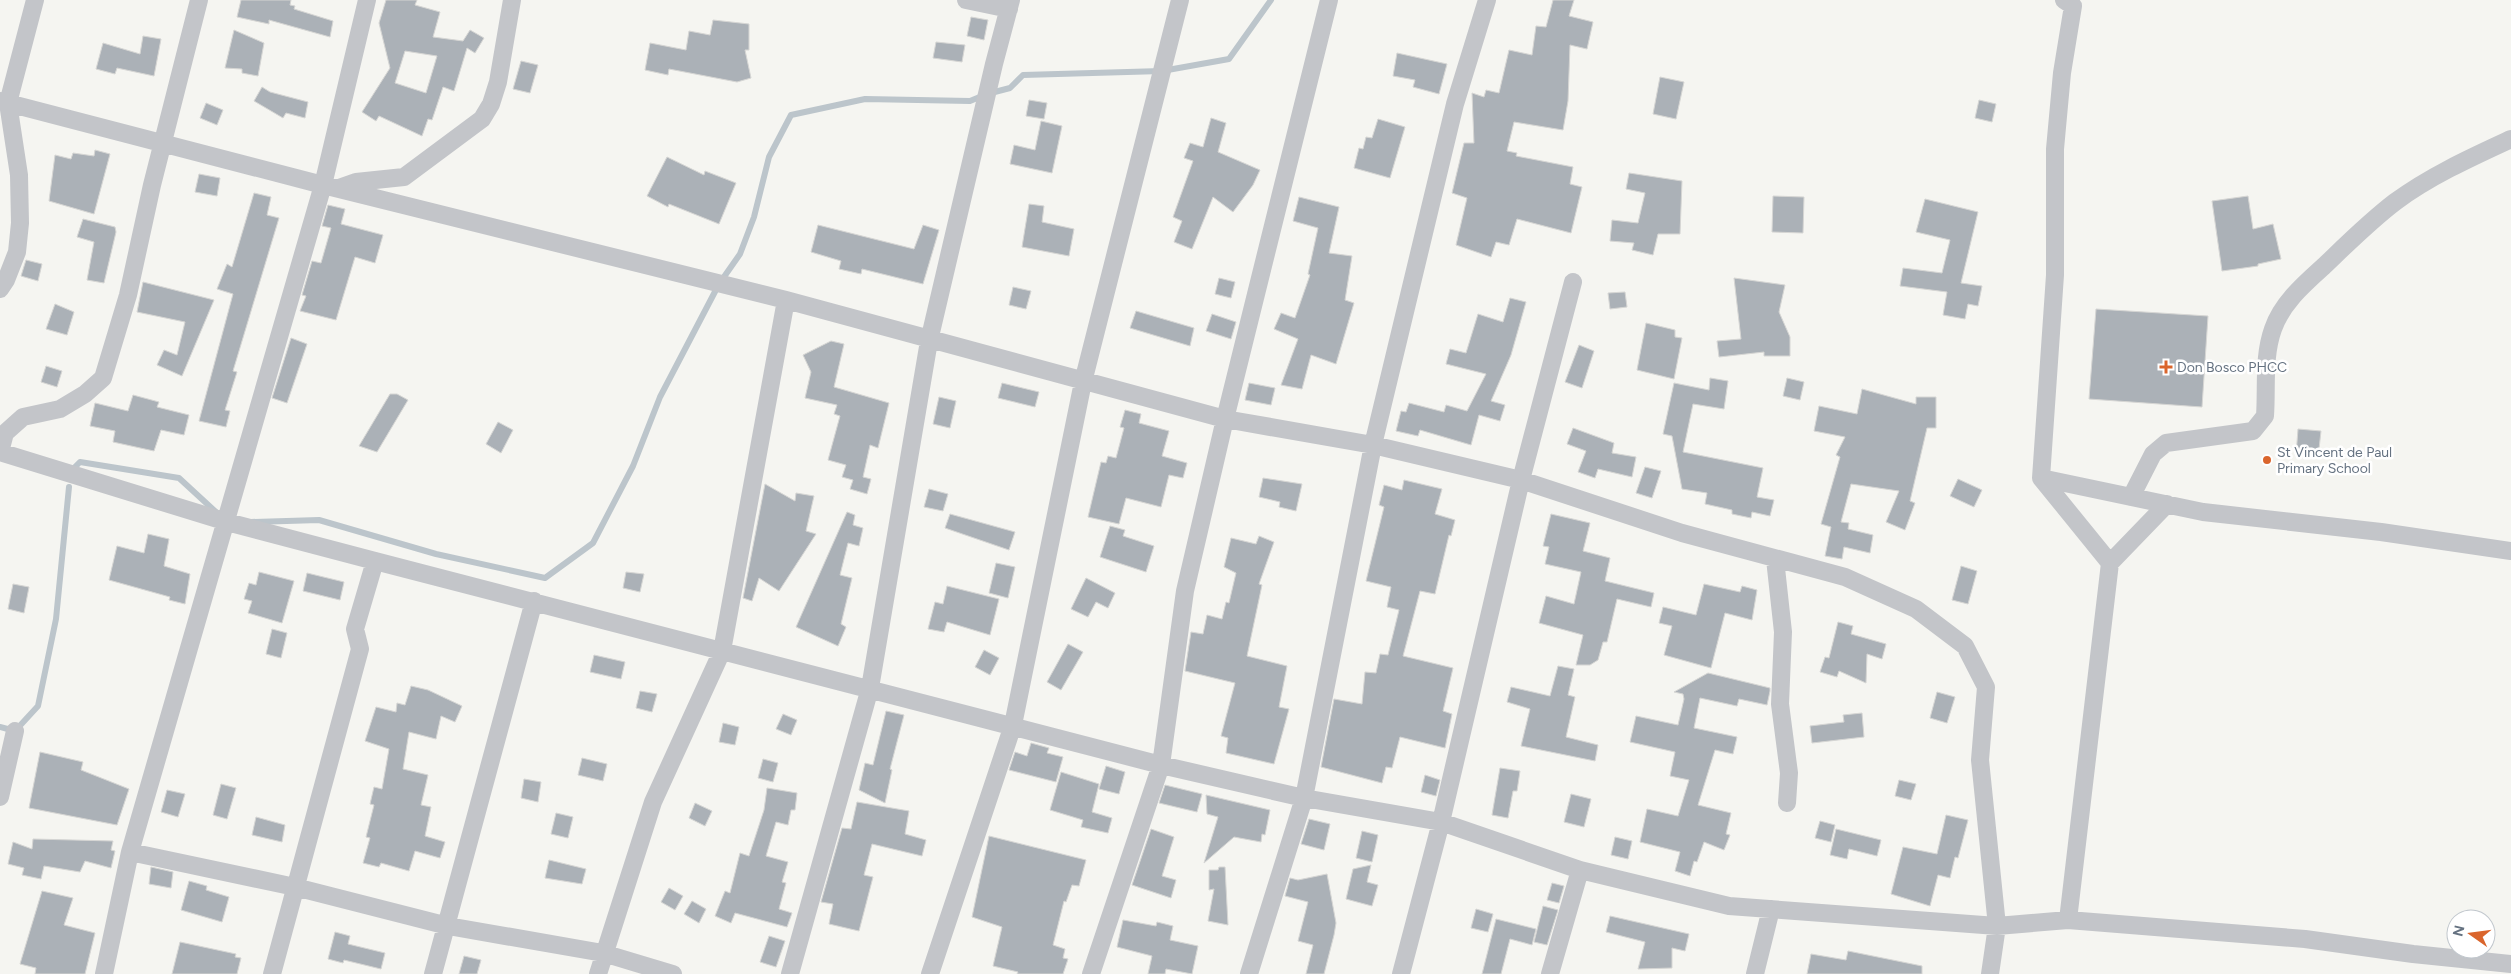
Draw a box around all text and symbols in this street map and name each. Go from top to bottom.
place label: Don Bosco PHCC [2177,359,2287,376]
marker: Don Bosco PHCC [2159,360,2173,374]
place label: St Vincent de Paul Primary School [2277,444,2392,477]
marker: St Vincent de Paul Primary School [2261,454,2273,466]
north arrow [2446,909,2496,959]
text: N [2449,924,2468,938]

